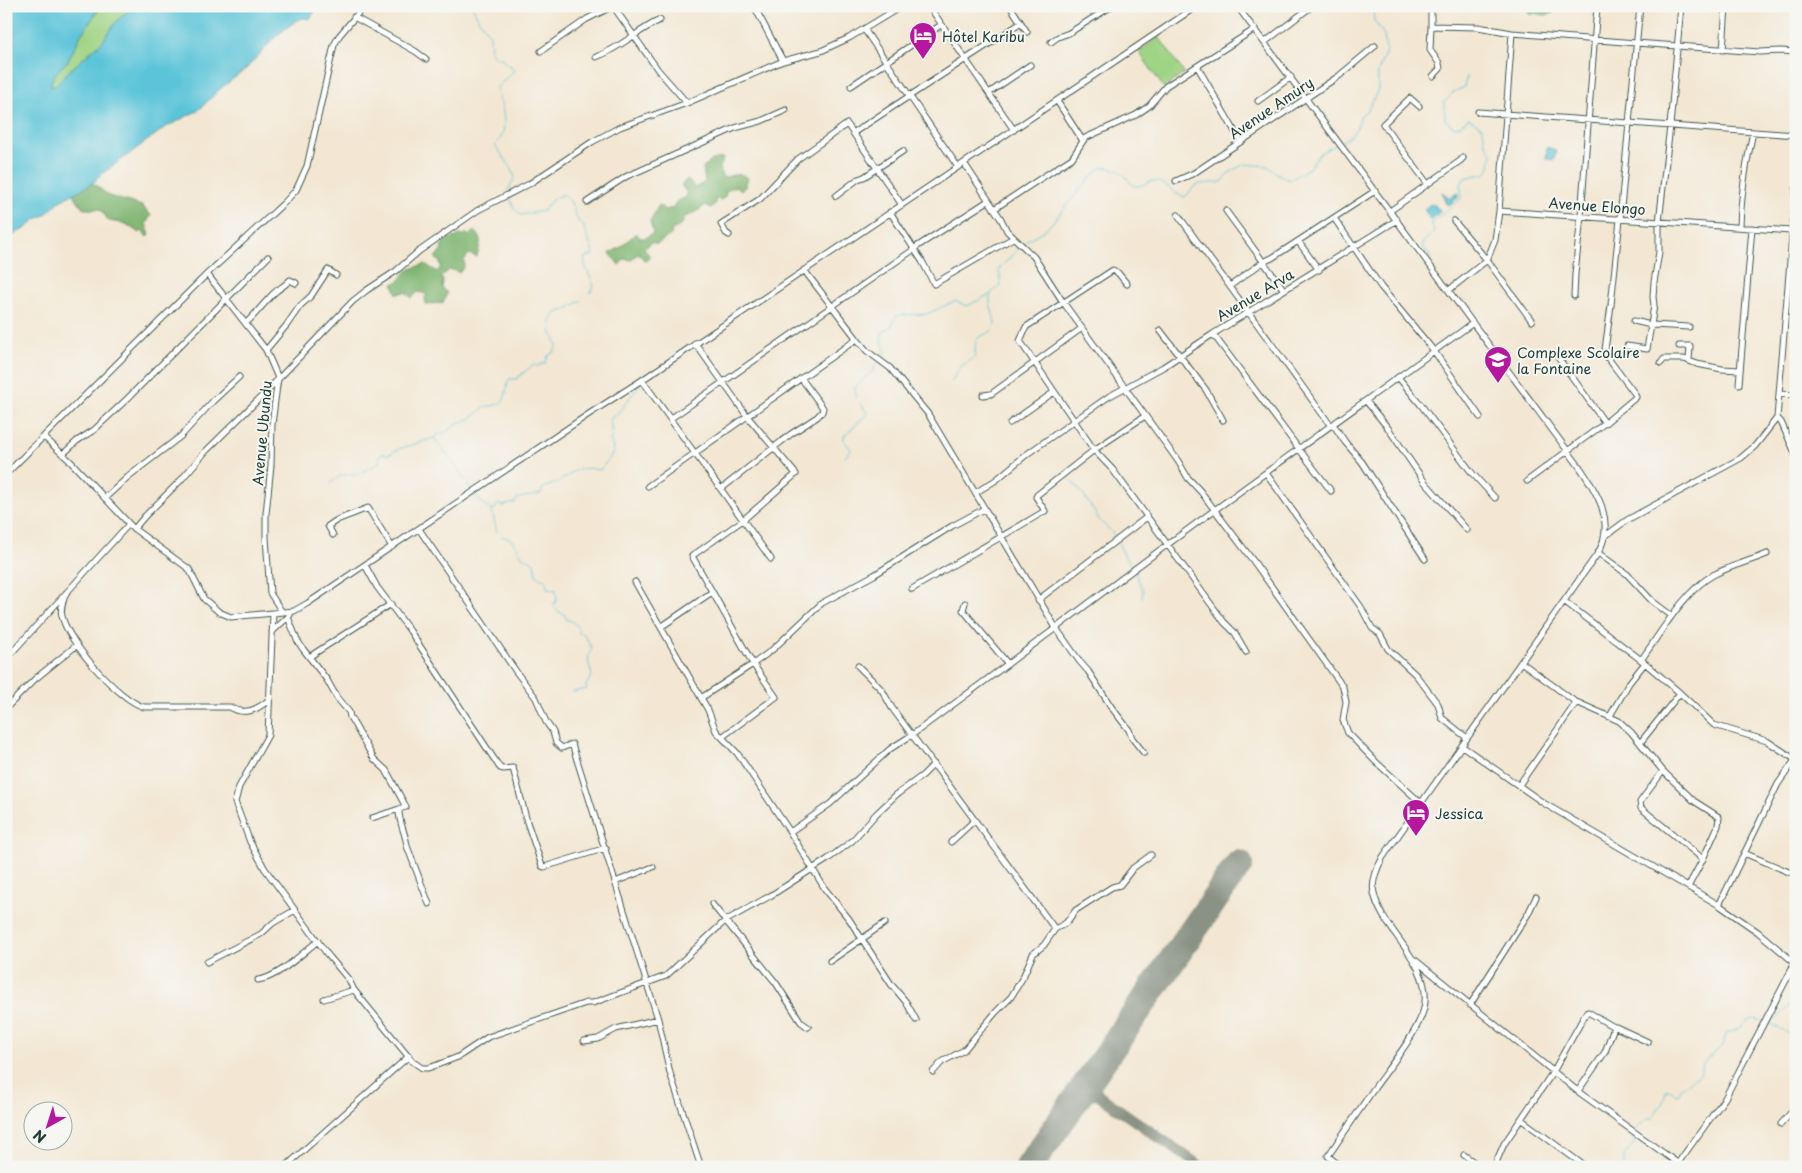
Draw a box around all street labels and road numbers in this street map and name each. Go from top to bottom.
street label: Avenue Amury [1224,72,1318,144]
street label: Avenue Elongo [1548,192,1646,220]
street label: Avenue Arva [1212,264,1298,326]
street label: Avenue Ubundu [247,380,277,486]

